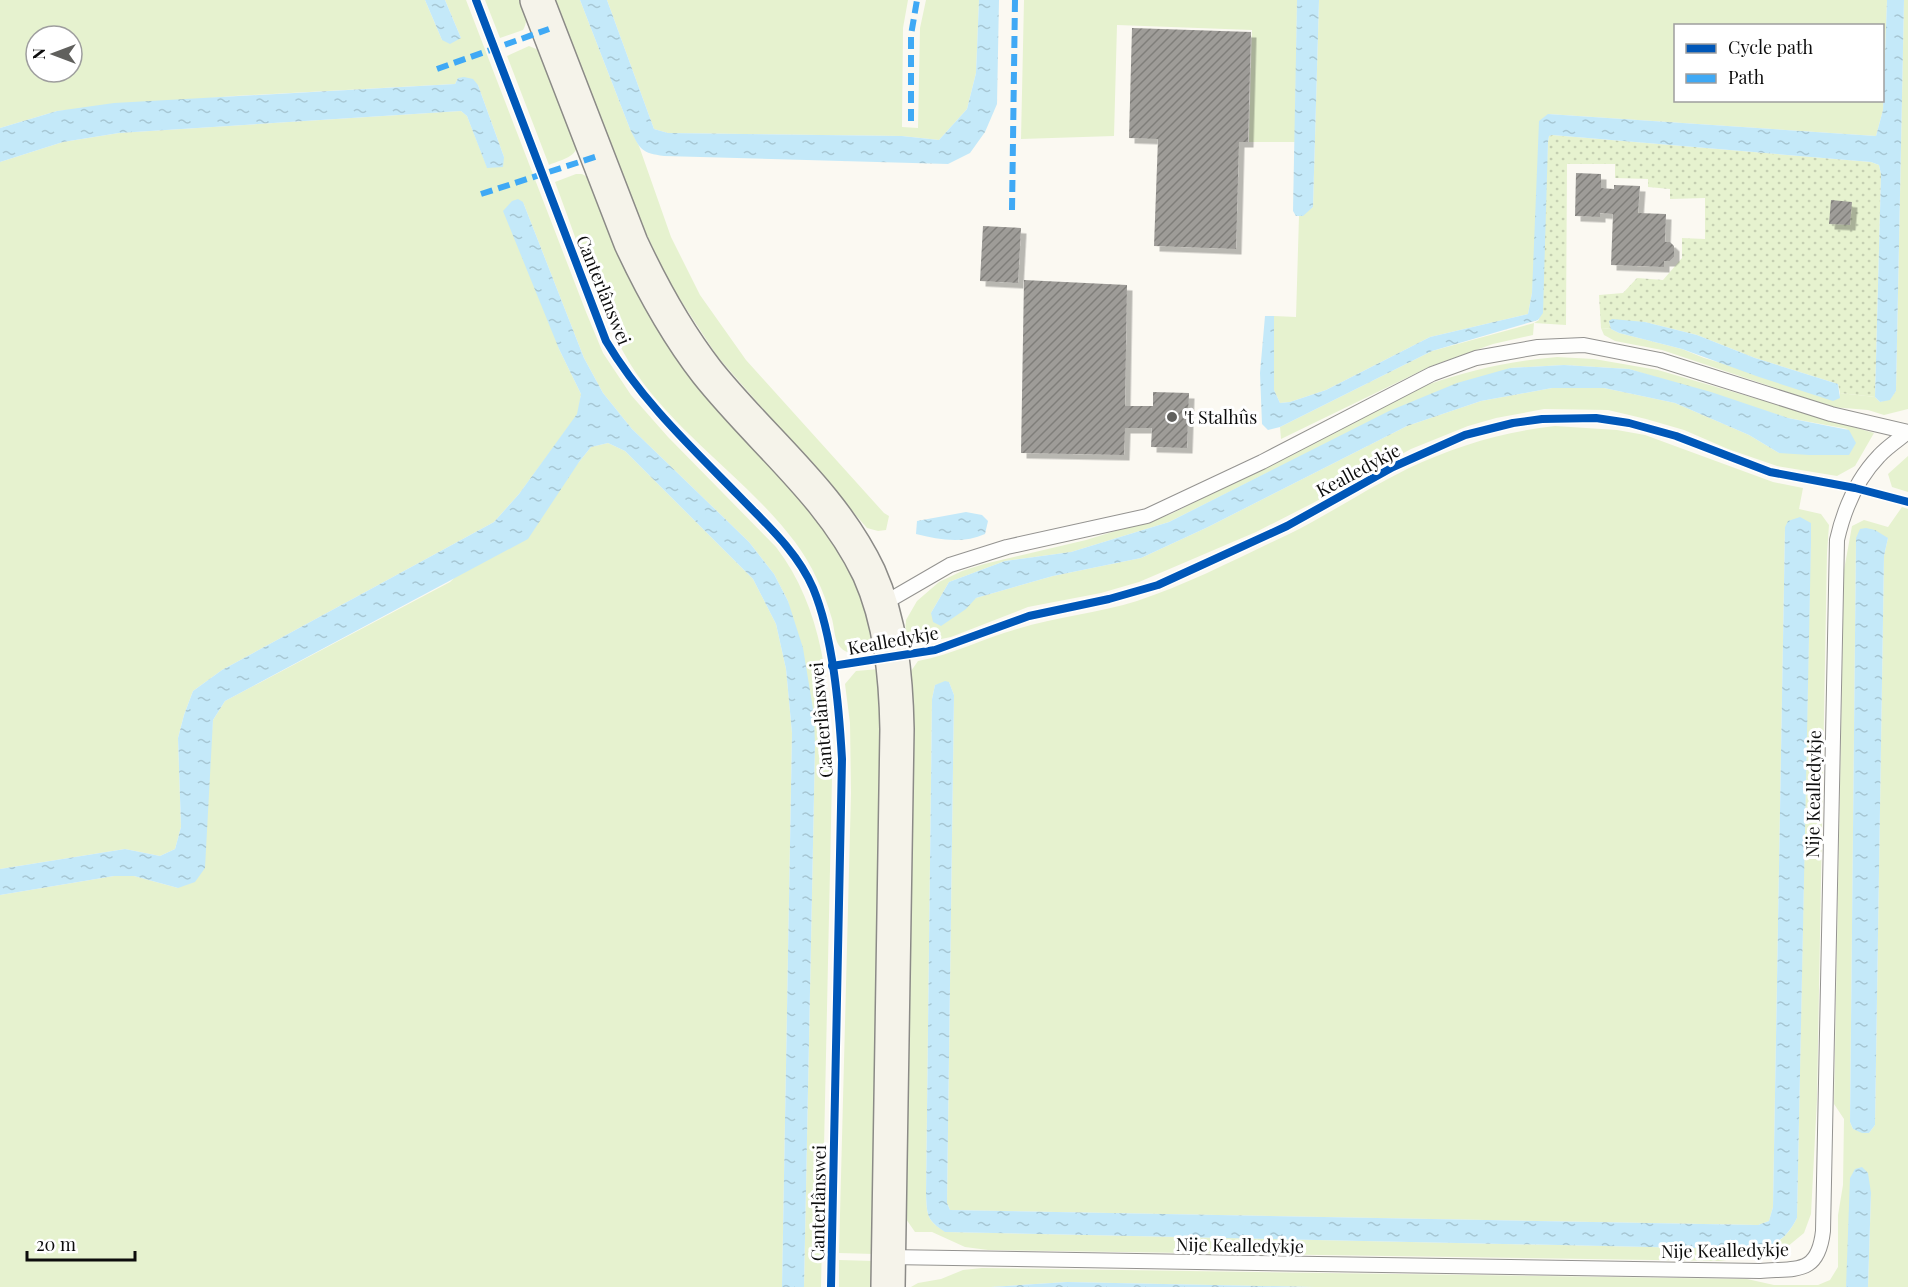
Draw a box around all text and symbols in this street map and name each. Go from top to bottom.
north arrow [24,24,84,84]
legend [1674,24,1884,102]
text: Cycle path [1728,35,1813,59]
text: N [28,48,49,60]
text: Path [1728,65,1765,89]
street label: Canterlânswei [571,232,637,348]
place label: 't Stalhûs [1184,405,1257,429]
marker: 't Stalhûs [1165,410,1179,424]
street label: Kealledykje [1312,438,1404,502]
street label: Kealledykje [846,620,940,660]
street label: Canterlânswei [804,661,838,779]
street label: Nije Kealledykje [1800,730,1826,858]
street label: Canterlânswei [805,1145,831,1261]
scale bar [27,1224,135,1262]
text: 20 m [36,1232,76,1256]
street label: Nije Kealledykje [1176,1232,1304,1258]
street label: Nije Kealledykje [1661,1237,1789,1263]

